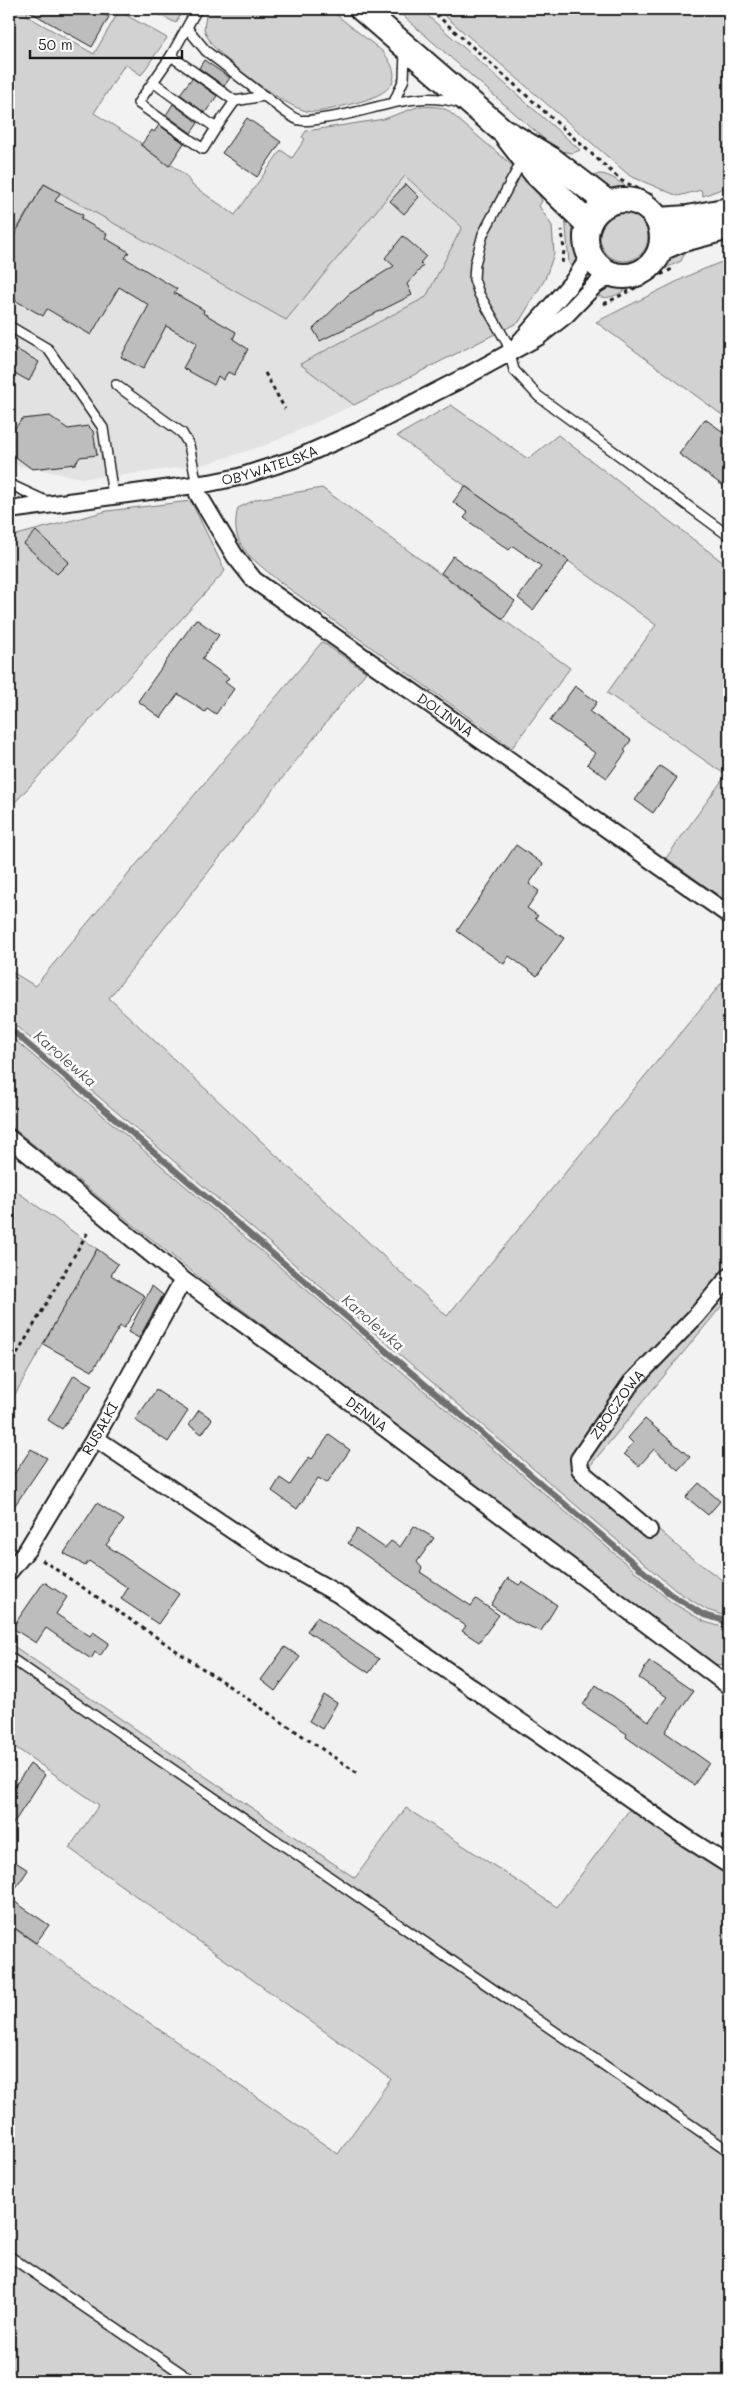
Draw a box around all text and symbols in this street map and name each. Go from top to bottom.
scale bar [30,28,182,60]
text: 50 m [38,34,73,54]
street label: OBYWATELSKA [220,440,321,489]
street label: DOLINNA [414,688,478,741]
water label: Karolewka [30,1025,101,1091]
water label: Karolewka [338,1289,409,1355]
street label: ZBOCZOWA [585,1365,648,1443]
street label: DENNA [342,1392,392,1436]
street label: RUSAŁKI [77,1399,122,1458]

